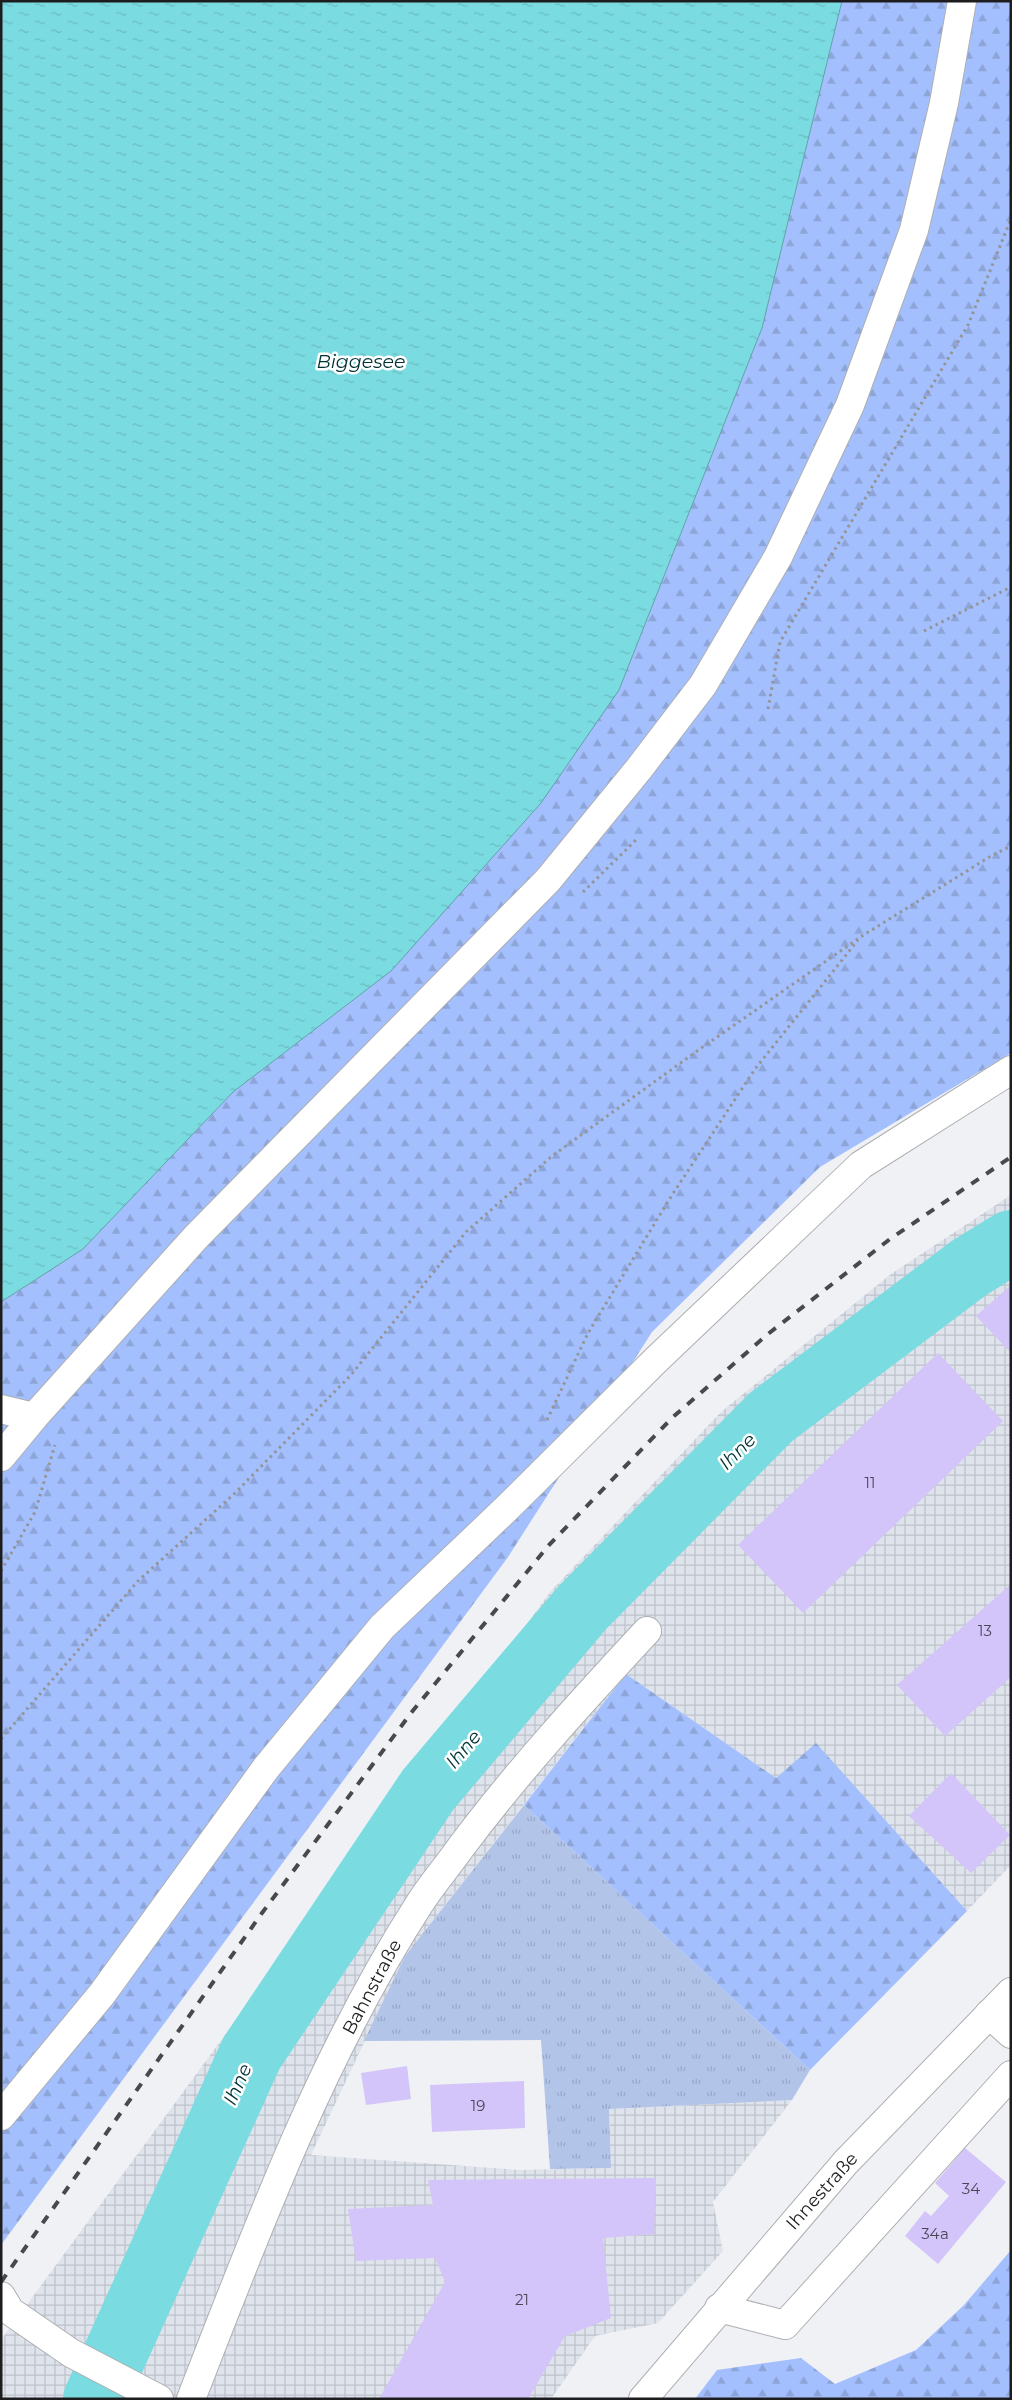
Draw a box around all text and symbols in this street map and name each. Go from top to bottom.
water label: Biggesee [316,350,406,373]
water label: Ihne [714,1428,761,1475]
house number: 11 [865,1473,875,1492]
house number: 13 [978,1621,992,1640]
water label: Ihne [441,1725,486,1773]
street label: Bahnstraße [338,1936,406,2038]
water label: Ihne [218,2060,257,2108]
house number: 19 [471,2096,485,2115]
street label: Ihnestraße [781,2148,863,2234]
house number: 34 [962,2179,980,2198]
house number: 34a [921,2224,949,2243]
house number: 21 [515,2290,529,2309]

